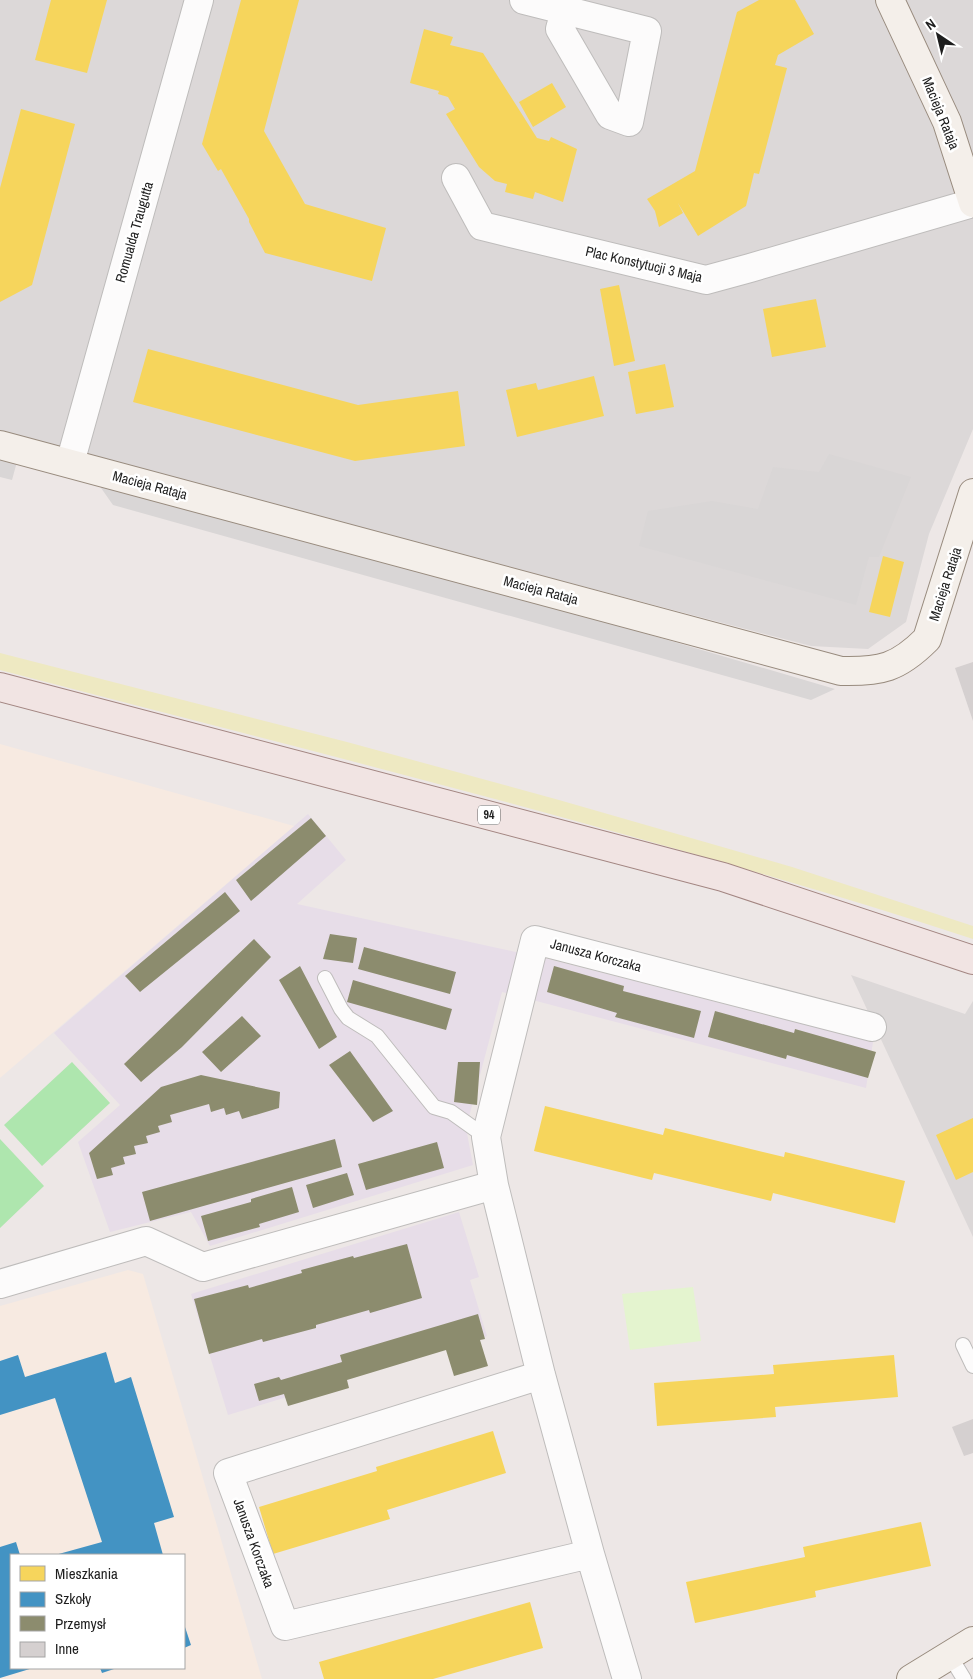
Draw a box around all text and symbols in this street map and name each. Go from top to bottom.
north arrow [913,10,963,60]
text: N [922,15,939,34]
street label: Macieja Rataja [918,74,964,152]
street label: Romualda Traugutta [111,179,157,284]
street label: Plac Konstytucji 3 Maja [584,242,705,286]
street label: Macieja Rataja [111,466,190,504]
street label: Macieja Rataja [925,544,966,623]
street label: Macieja Rataja [502,571,581,609]
road number: 94 [478,806,500,824]
street label: Janusza Korczaka [548,934,644,976]
street label: Janusza Korczaka [229,1496,279,1591]
legend [10,1554,185,1669]
text: Mieszkania [55,1563,118,1584]
text: Szkoły [55,1588,92,1609]
text: Przemysł [55,1613,107,1634]
text: Inne [55,1638,79,1659]

